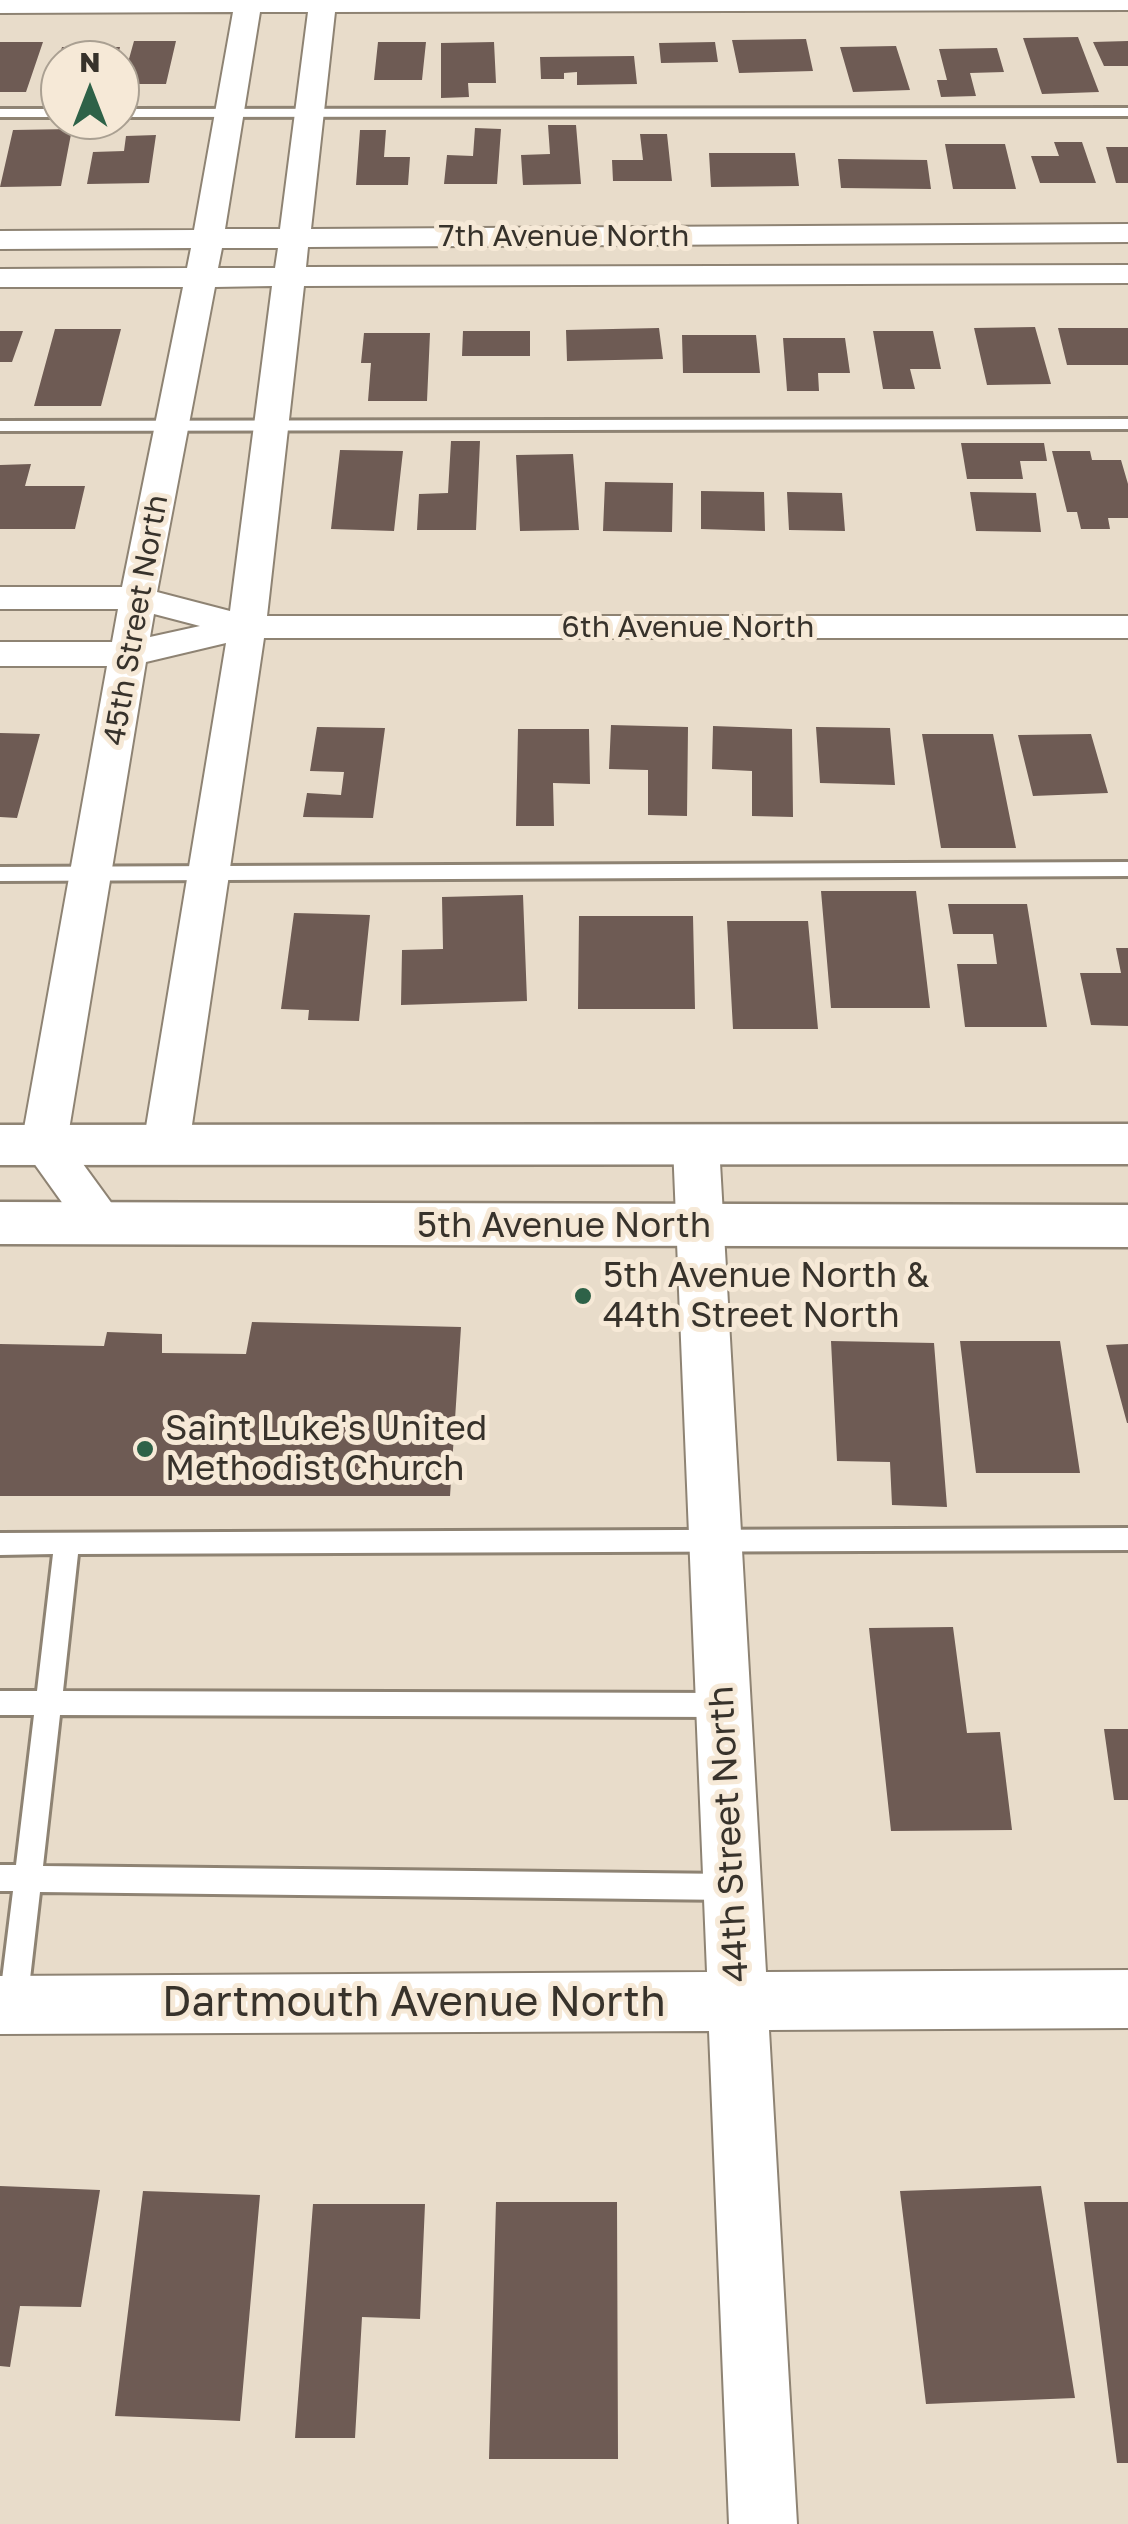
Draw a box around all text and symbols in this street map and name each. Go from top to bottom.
north arrow [40,40,140,140]
text: N [79,45,101,78]
street label: 7th Avenue North [439,218,689,254]
street label: 45th Street North [96,492,176,748]
street label: 6th Avenue North [561,609,815,645]
street label: 5th Avenue North [417,1205,711,1247]
place label: 5th Avenue North & 44th Street North [603,1255,930,1337]
marker: 5th Avenue North & 44th Street North [572,1285,594,1307]
place label: Saint Luke's United Methodist Church [165,1408,487,1490]
marker: Saint Luke's United Methodist Church [134,1438,156,1460]
street label: 44th Street North [700,1685,758,1983]
street label: Dartmouth Avenue North [162,1978,666,2028]

